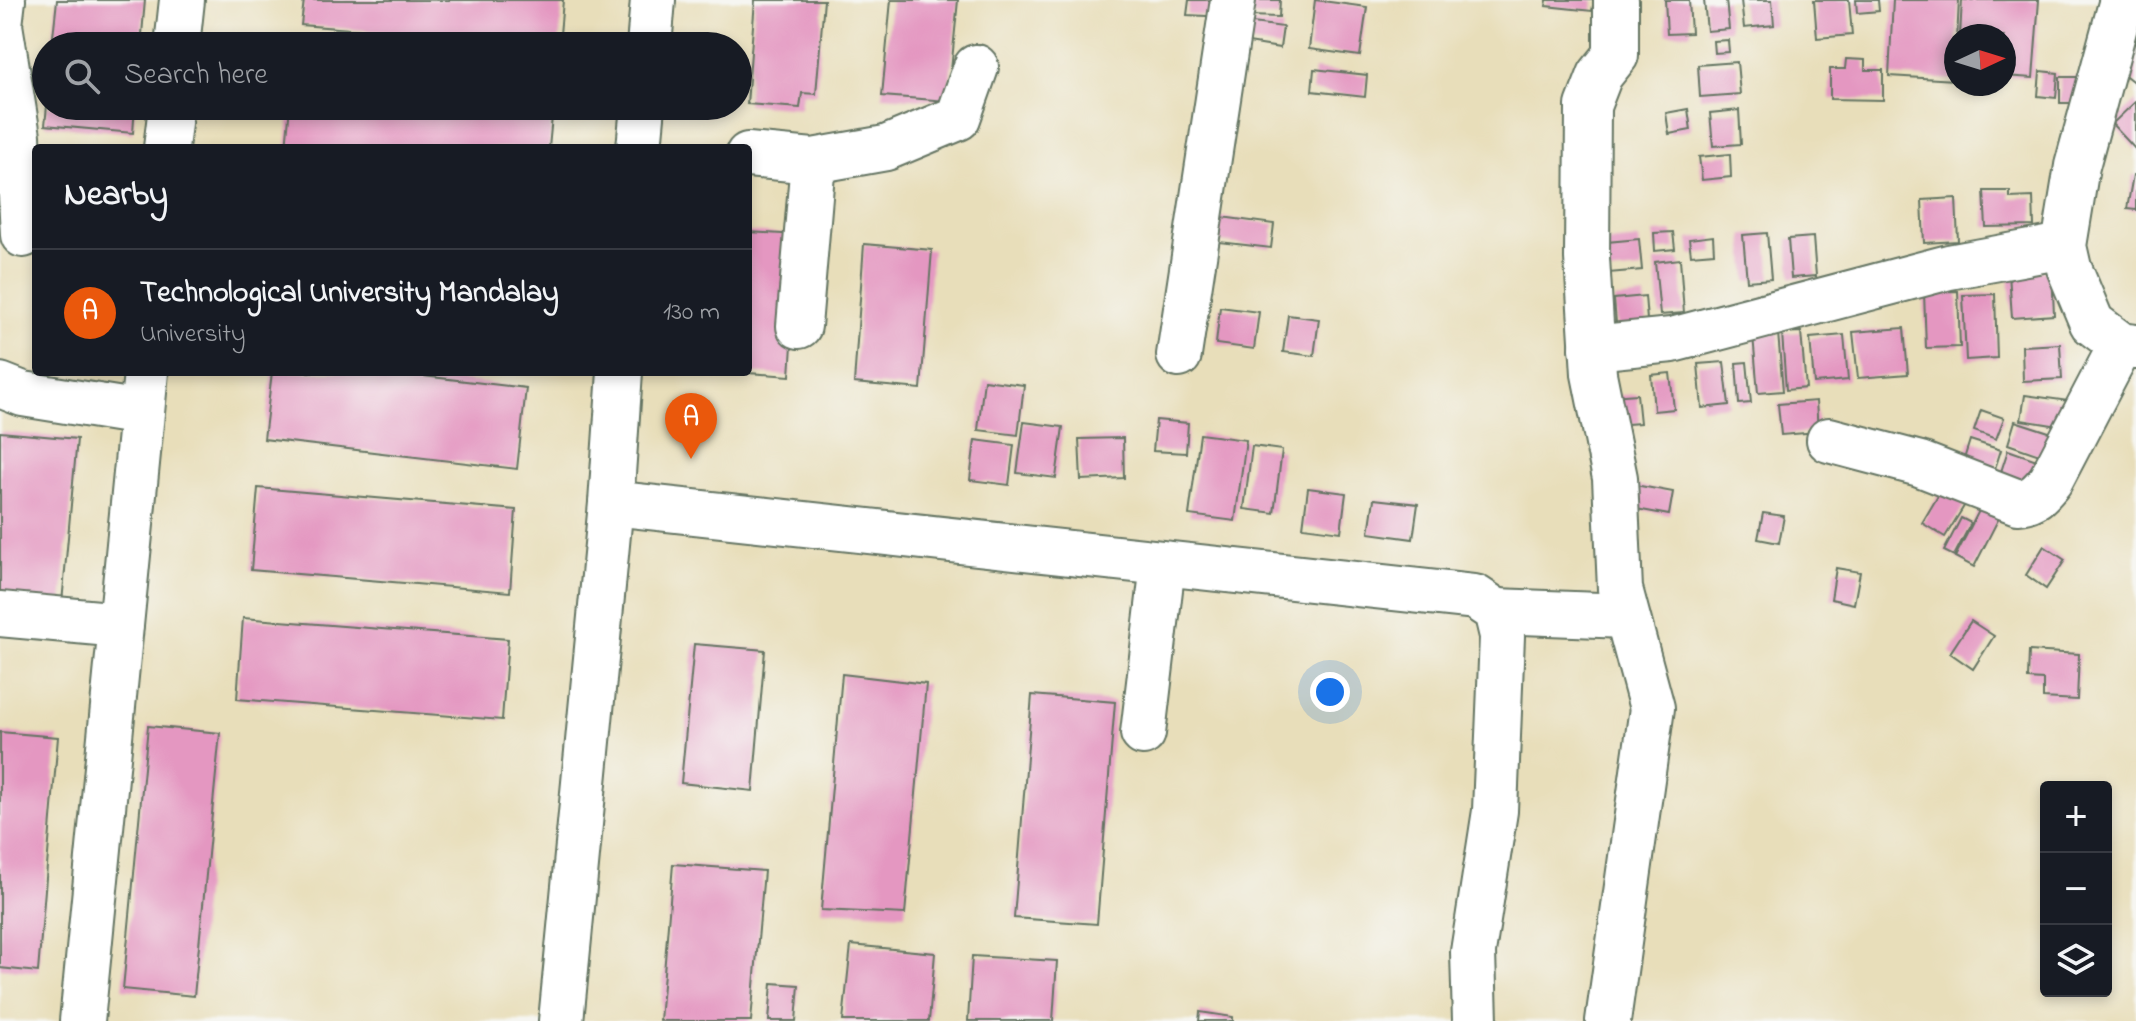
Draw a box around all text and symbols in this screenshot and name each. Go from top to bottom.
north arrow [1944,24,2016,96]
search box [32,32,752,120]
icon: search [60,54,104,98]
text: Search here [124,54,268,98]
text: Nearby [64,171,168,221]
text: Technological University Mandalay [140,272,559,316]
text: A [82,294,98,332]
text: 130 m [663,294,720,332]
text: University [140,316,246,354]
pin: A [665,393,717,459]
your location [1310,672,1350,712]
map controls [2040,781,2112,997]
button: + [2040,781,2112,853]
button: − [2040,853,2112,925]
button: layers [2040,925,2112,997]

